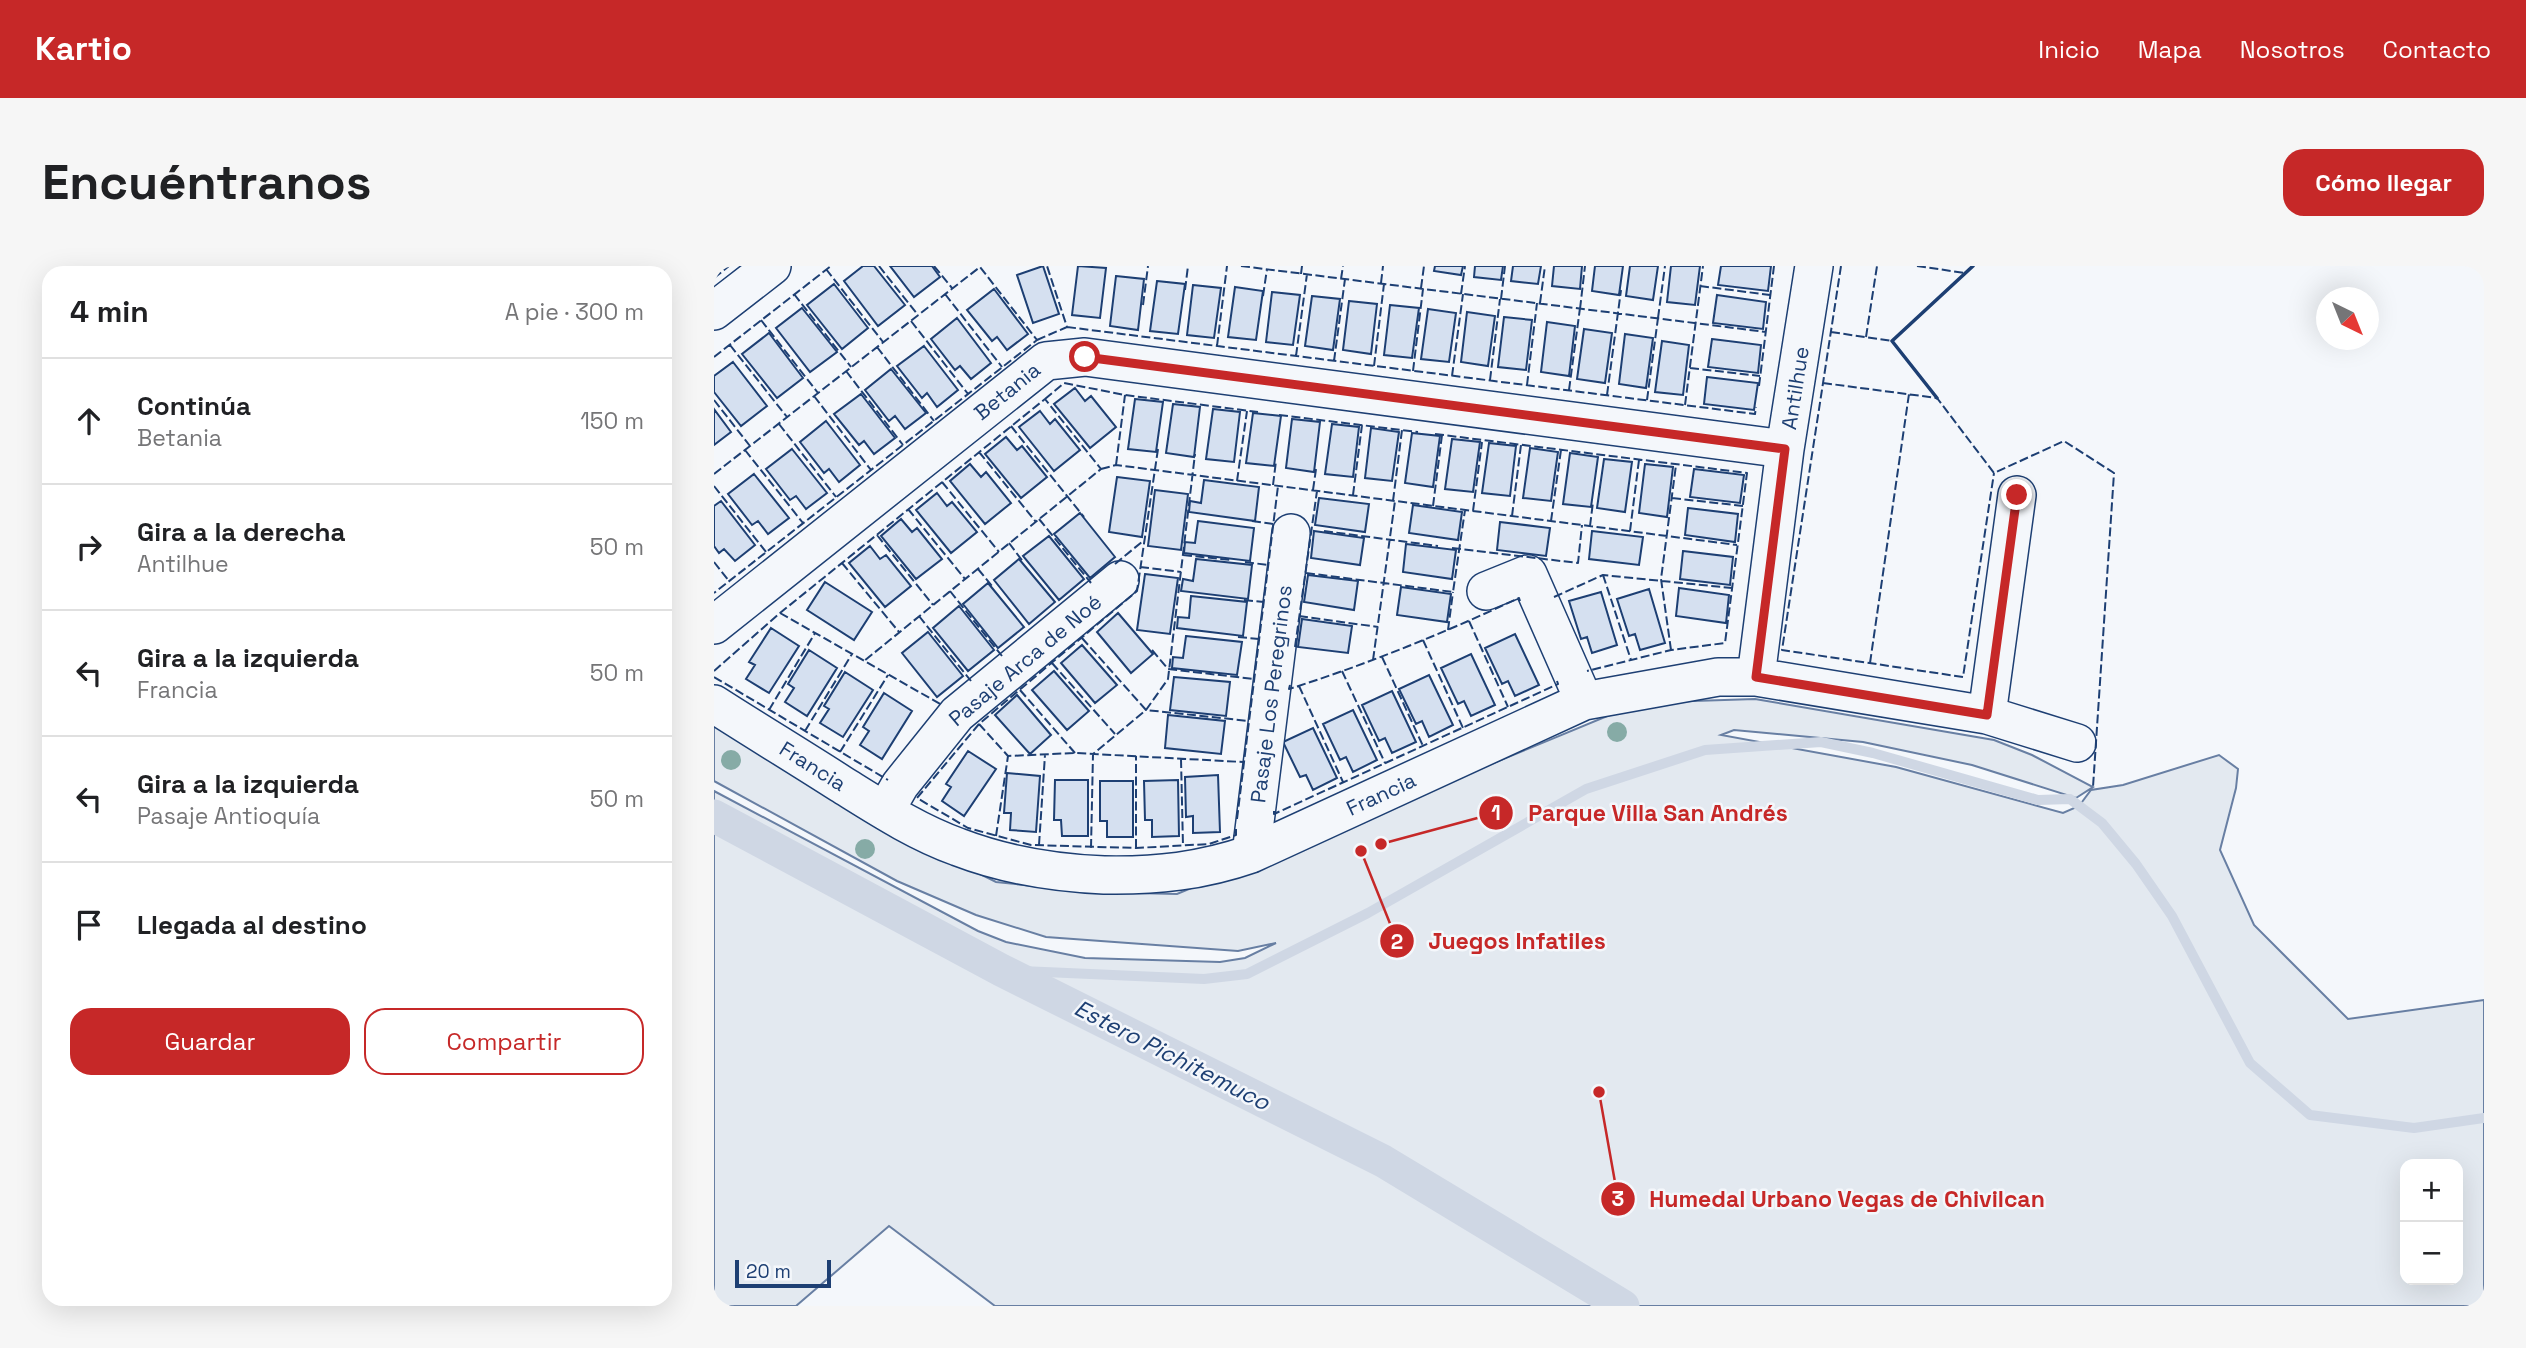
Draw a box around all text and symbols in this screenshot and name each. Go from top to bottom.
text: Kartio [35,28,132,70]
text: Inicio [2038,34,2100,65]
text: Mapa [2138,34,2202,65]
text: Nosotros [2240,34,2345,65]
text: Contacto [2383,34,2491,65]
button: Cómo llegar [2283,149,2484,216]
text: Encuéntranos [42,151,371,213]
north arrow [2316,287,2379,350]
text: 4 min [70,292,149,331]
text: A pie · 300 m [505,297,644,327]
route start [1069,341,1100,372]
street label: Antilhue [1775,345,1815,431]
street label: Betania [968,356,1046,426]
text: Continúa [137,389,251,423]
icon: ahead [70,402,108,440]
text: 150 m [580,406,644,436]
text: Betania [137,423,222,453]
route end [2001,479,2032,510]
text: Gira a la derecha [137,515,346,549]
icon: right [70,528,108,566]
text: 50 m [590,532,644,562]
text: Antilhue [137,549,229,579]
street label: Pasaje Los Peregrinos [1244,583,1298,805]
street label: Pasaje Arca de Noé [943,588,1107,732]
text: Gira a la izquierda [137,641,359,675]
icon: left [70,654,108,692]
text: 50 m [590,658,644,688]
text: Francia [137,675,218,705]
street label: Francia [775,735,851,797]
street label: Francia [1342,766,1420,822]
text: Gira a la izquierda [137,767,359,801]
icon: left [70,780,108,818]
text: 50 m [590,784,644,814]
callout: Parque Villa San Andrés [1479,791,1802,835]
text: Parque Villa San Andrés [1528,798,1788,828]
text: 1 [1491,799,1501,826]
text: Pasaje Antioquía [137,801,320,831]
icon: arrive [70,906,108,944]
text: Llegada al destino [137,908,367,942]
callout: Juegos Infatiles [1380,919,1620,963]
text: Juegos Infatiles [1428,926,1606,956]
text: 2 [1391,928,1403,955]
water label: Estero Pichitemuco [1069,993,1275,1118]
button: Guardar [70,1008,350,1075]
button: Compartir [364,1008,644,1075]
map controls [2400,1159,2463,1285]
button: + [2400,1159,2463,1222]
callout: Humedal Urbano Vegas de Chivilcan [1600,1177,2059,1221]
text: Humedal Urbano Vegas de Chivilcan [1649,1184,2045,1214]
text: 3 [1612,1185,1624,1212]
button: − [2400,1222,2463,1285]
scale bar [735,1257,831,1289]
text: 20 m [746,1259,791,1284]

